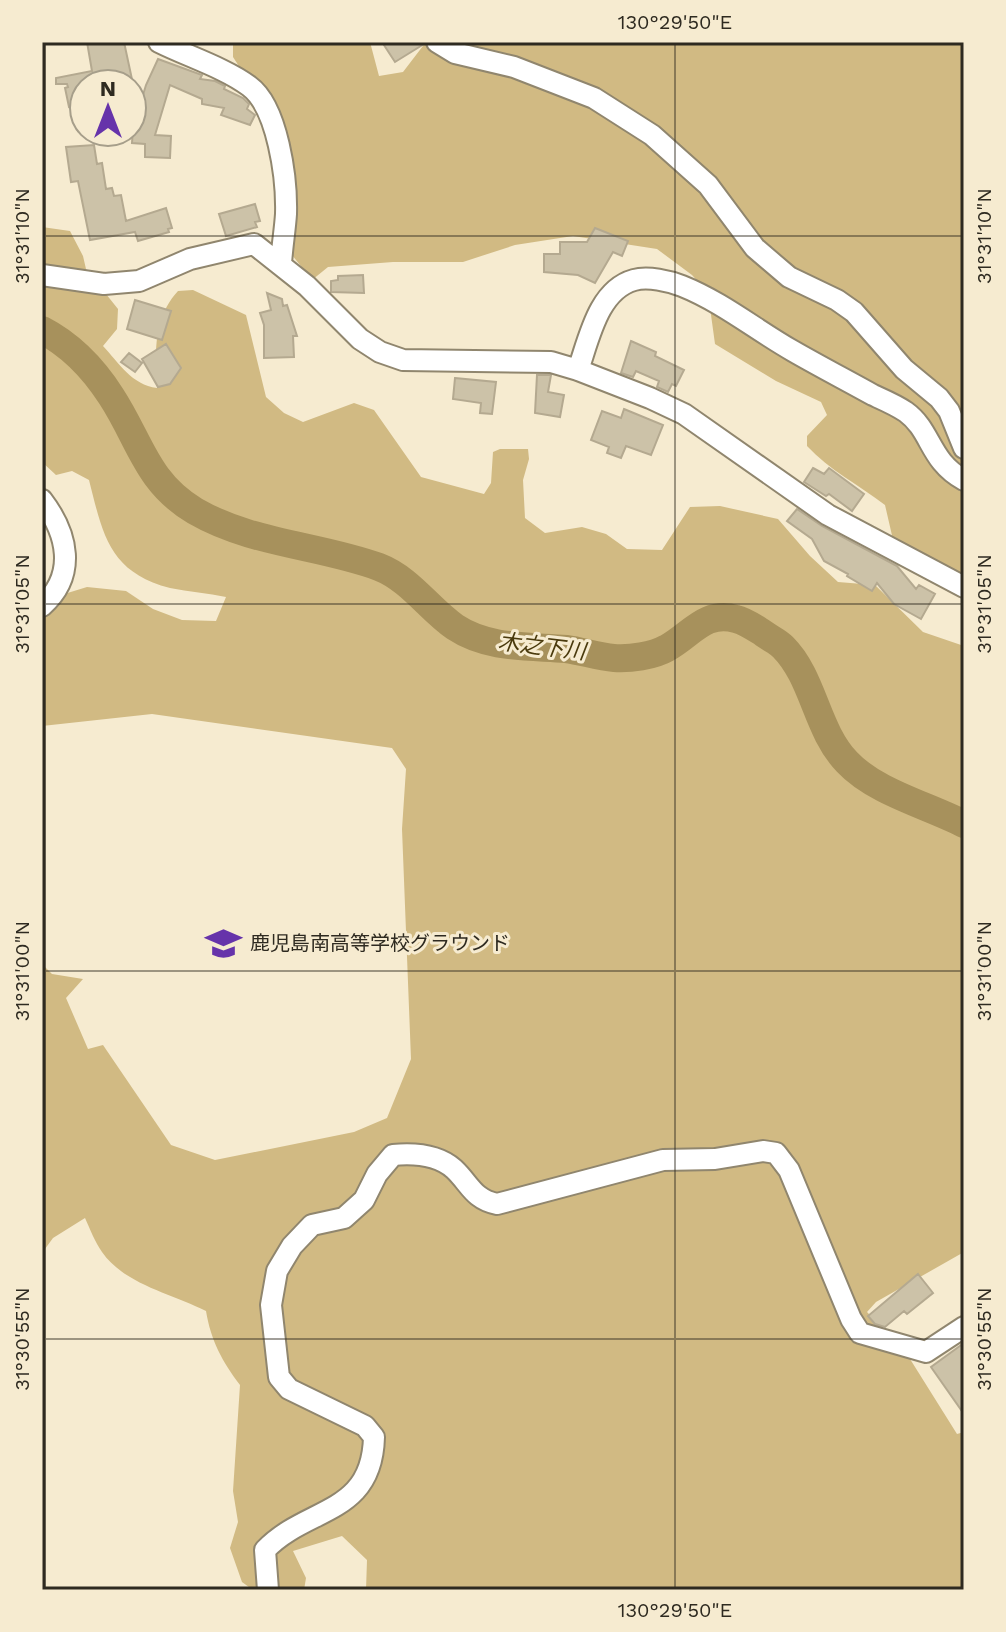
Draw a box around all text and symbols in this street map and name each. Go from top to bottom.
text: 130°29'50"E [618,10,732,34]
north arrow [68,68,148,148]
text: N [100,76,116,101]
text: 31°31'10"N [10,188,34,284]
text: 31°31'10"N [972,188,996,284]
text: 31°31'05"N [10,554,34,654]
text: 31°31'05"N [972,554,996,654]
water label: 木之下川 [497,629,589,665]
text: 31°31'00"N [10,921,34,1021]
text: 31°31'00"N [972,921,996,1021]
school or university icon: 鹿児島南高等学校グラウンド [205,924,243,962]
place label: 鹿児島南高等学校グラウンド [250,931,510,955]
text: 31°30'55"N [10,1287,34,1391]
text: 31°30'55"N [972,1287,996,1391]
text: 130°29'50"E [618,1598,732,1622]

